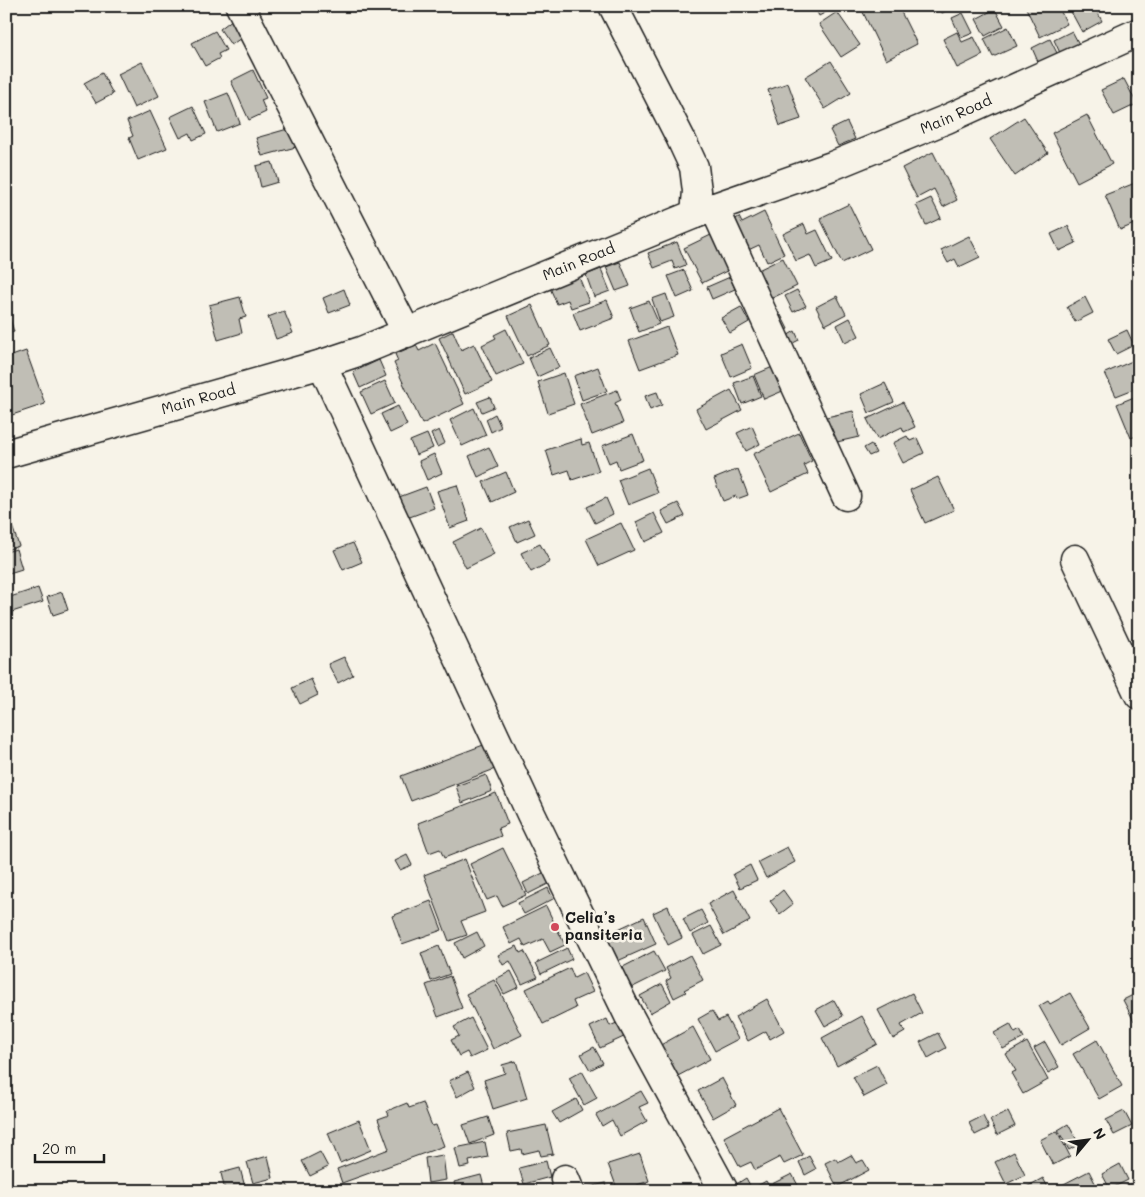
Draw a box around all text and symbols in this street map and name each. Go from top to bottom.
street label: Main Road [917,89,995,138]
street label: Main Road [539,237,618,285]
street label: Main Road [159,378,238,418]
place label: Celia’s pansiteria [565,907,643,944]
marker: Celia’s pansiteria [549,921,561,933]
north arrow [1062,1114,1112,1164]
text: N [1089,1124,1111,1143]
scale bar [35,1132,104,1164]
text: 20 m [42,1138,76,1158]

